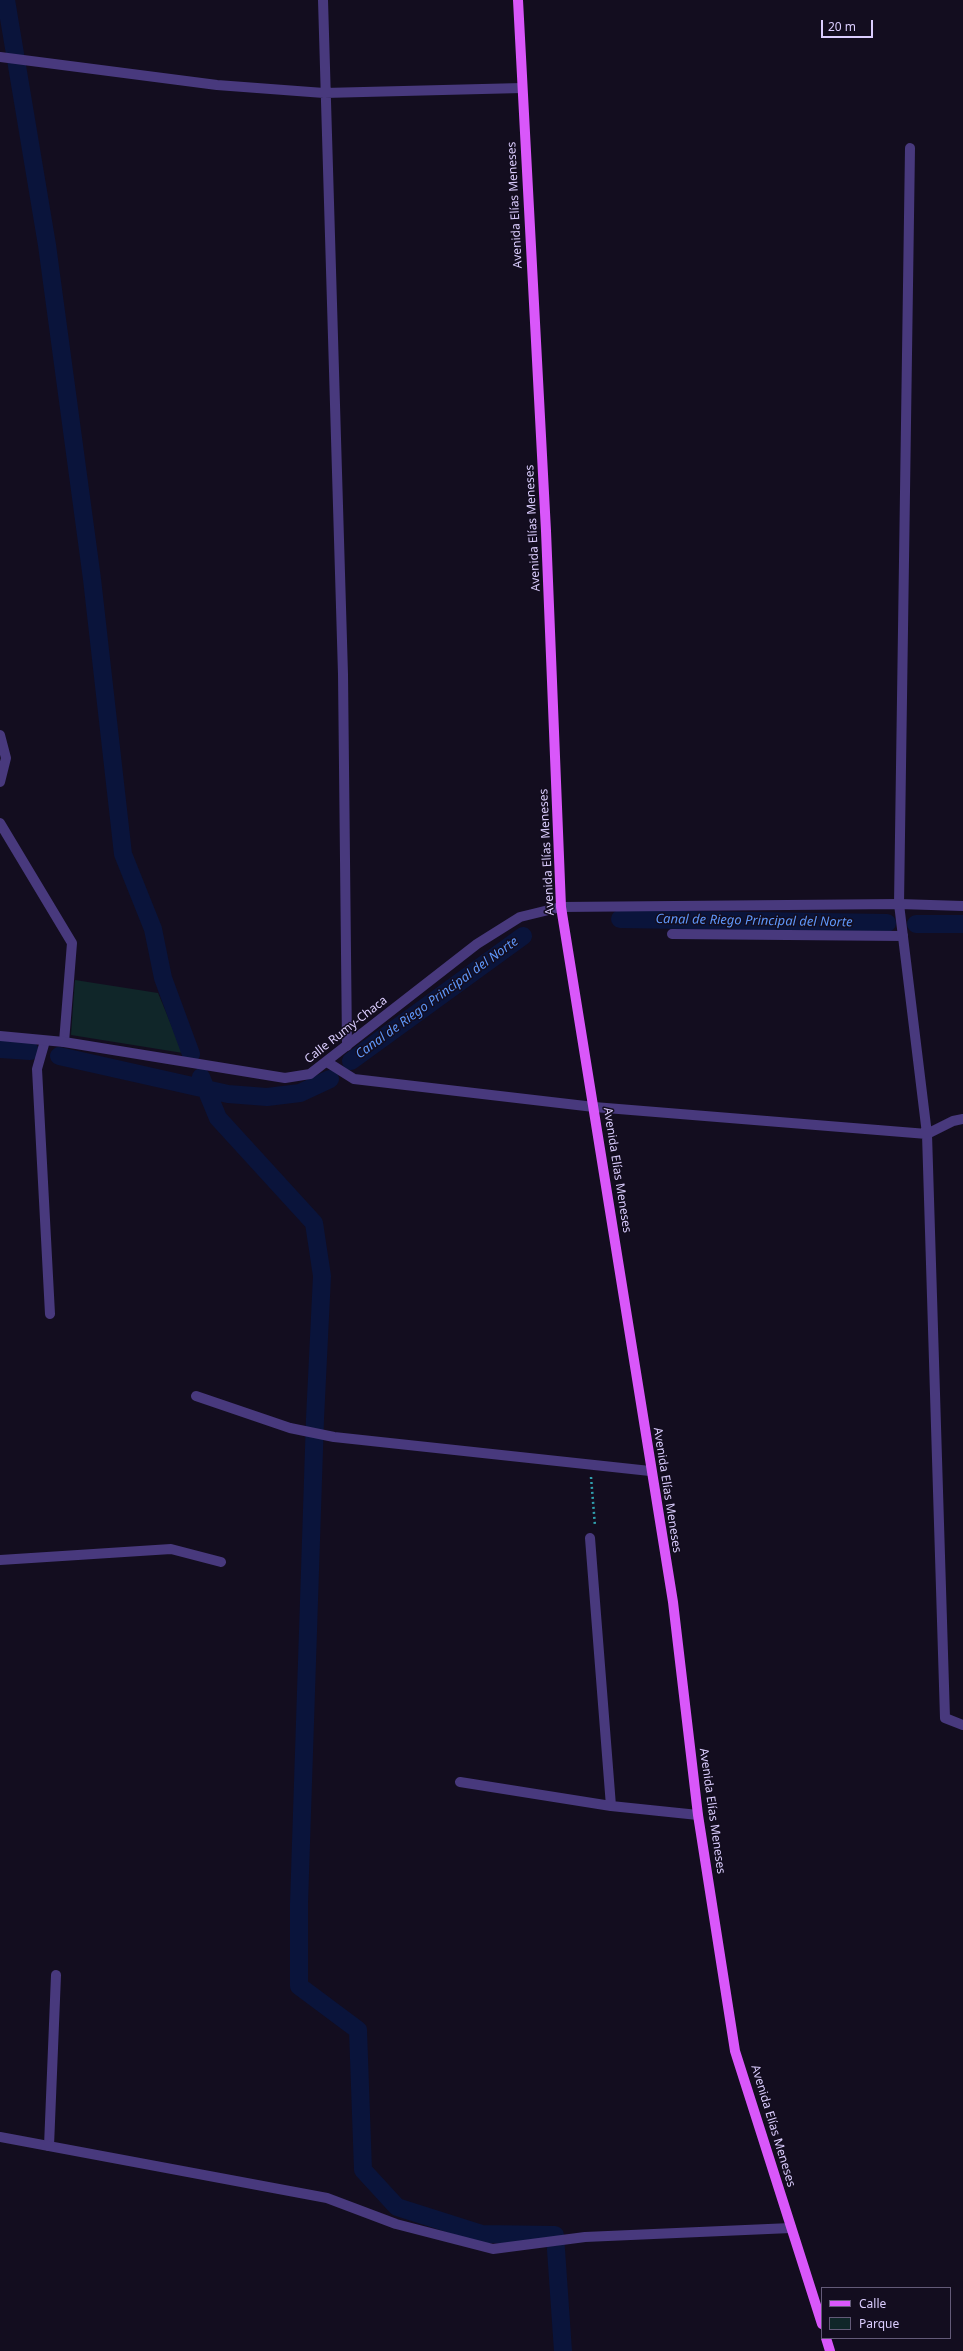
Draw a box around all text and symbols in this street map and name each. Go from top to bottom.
scale bar [823,12,875,38]
text: 20 m [828,18,856,35]
street label: Avenida Elías Meneses [504,141,526,269]
street label: Avenida Elías Meneses [522,464,544,592]
street label: Avenida Elías Meneses [536,788,558,916]
water label: Canal de Riego Principal del Norte [655,911,853,931]
water label: Canal de Riego Principal del Norte [353,934,521,1062]
street label: Calle Rumy-Chaca [302,993,390,1067]
street label: Avenida Elías Meneses [600,1106,634,1234]
street label: Avenida Elías Meneses [650,1426,684,1554]
street label: Avenida Elías Meneses [696,1747,728,1875]
street label: Avenida Elías Meneses [748,2063,798,2189]
legend [821,2287,951,2339]
text: Calle [859,2295,886,2312]
text: Parque [859,2315,899,2332]

